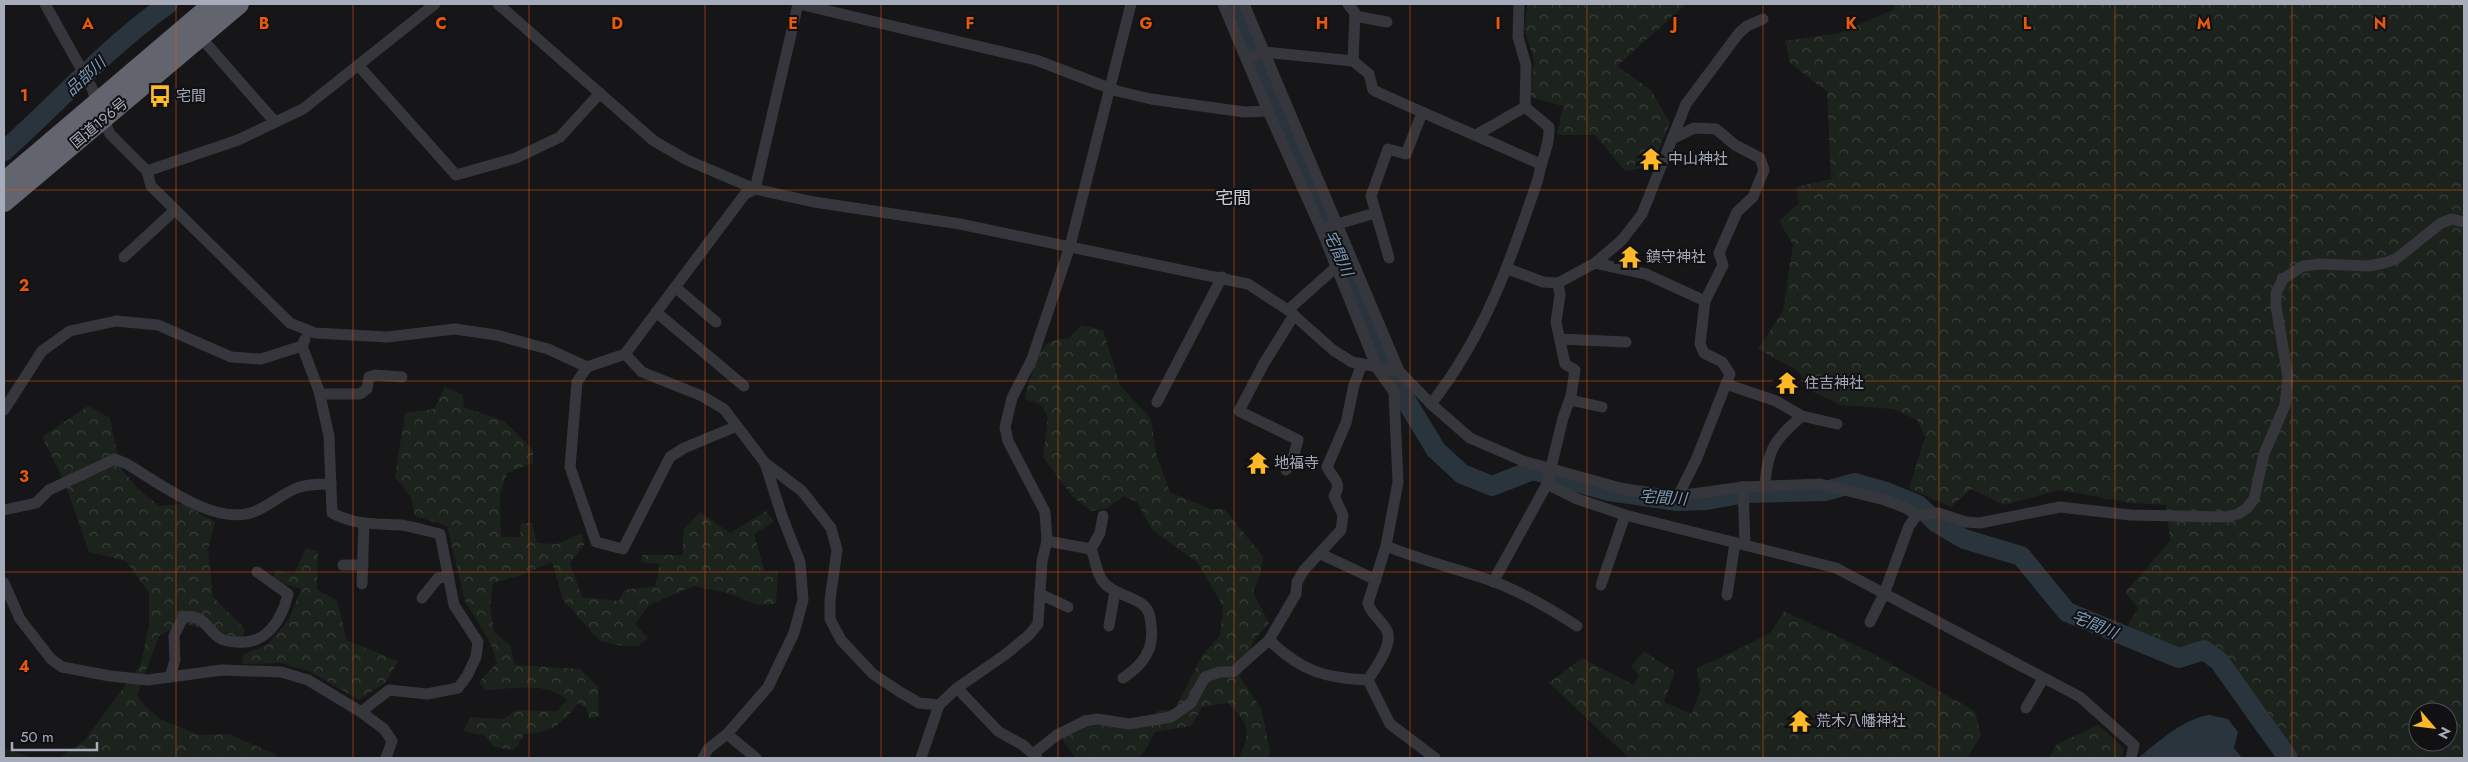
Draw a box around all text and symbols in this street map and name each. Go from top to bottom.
text: A [81,12,94,35]
text: B [259,12,269,35]
text: C [435,12,447,35]
text: D [611,12,623,35]
text: E [788,12,798,35]
text: F [966,12,974,35]
text: G [1139,12,1153,35]
text: H [1316,12,1328,35]
text: I [1495,12,1501,35]
text: J [1669,12,1678,35]
text: K [1845,12,1857,35]
text: L [2023,12,2032,35]
text: M [2197,12,2211,35]
text: N [2374,12,2386,35]
water label: 品部川 [60,50,112,101]
bus stop icon: 宅間 [147,83,173,109]
text: 1 [20,84,28,107]
place label: 宅間 [176,85,206,107]
street label: 国道196号 [65,92,133,154]
temple icon: 中山神社 [1638,146,1664,172]
place label: 中山神社 [1668,148,1728,170]
district label: 宅間 [1215,185,1251,211]
water label: 宅間川 [1318,227,1360,282]
temple icon: 鎮守神社 [1617,244,1643,270]
place label: 鎮守神社 [1646,246,1706,268]
text: 2 [19,274,29,297]
temple icon: 住吉神社 [1774,370,1800,396]
place label: 住吉神社 [1804,372,1864,394]
temple icon: 地福寺 [1245,450,1271,476]
place label: 地福寺 [1274,452,1319,474]
text: 3 [19,465,29,488]
water label: 宅間川 [1638,484,1690,511]
water label: 宅間川 [2068,604,2123,645]
text: 4 [18,655,30,678]
north arrow [2408,702,2458,752]
temple icon: 荒木八幡神社 [1787,708,1813,734]
place label: 荒木八幡神社 [1816,710,1906,732]
scale bar [12,720,98,752]
text: N [2433,723,2456,743]
text: 50 m [20,726,54,748]

